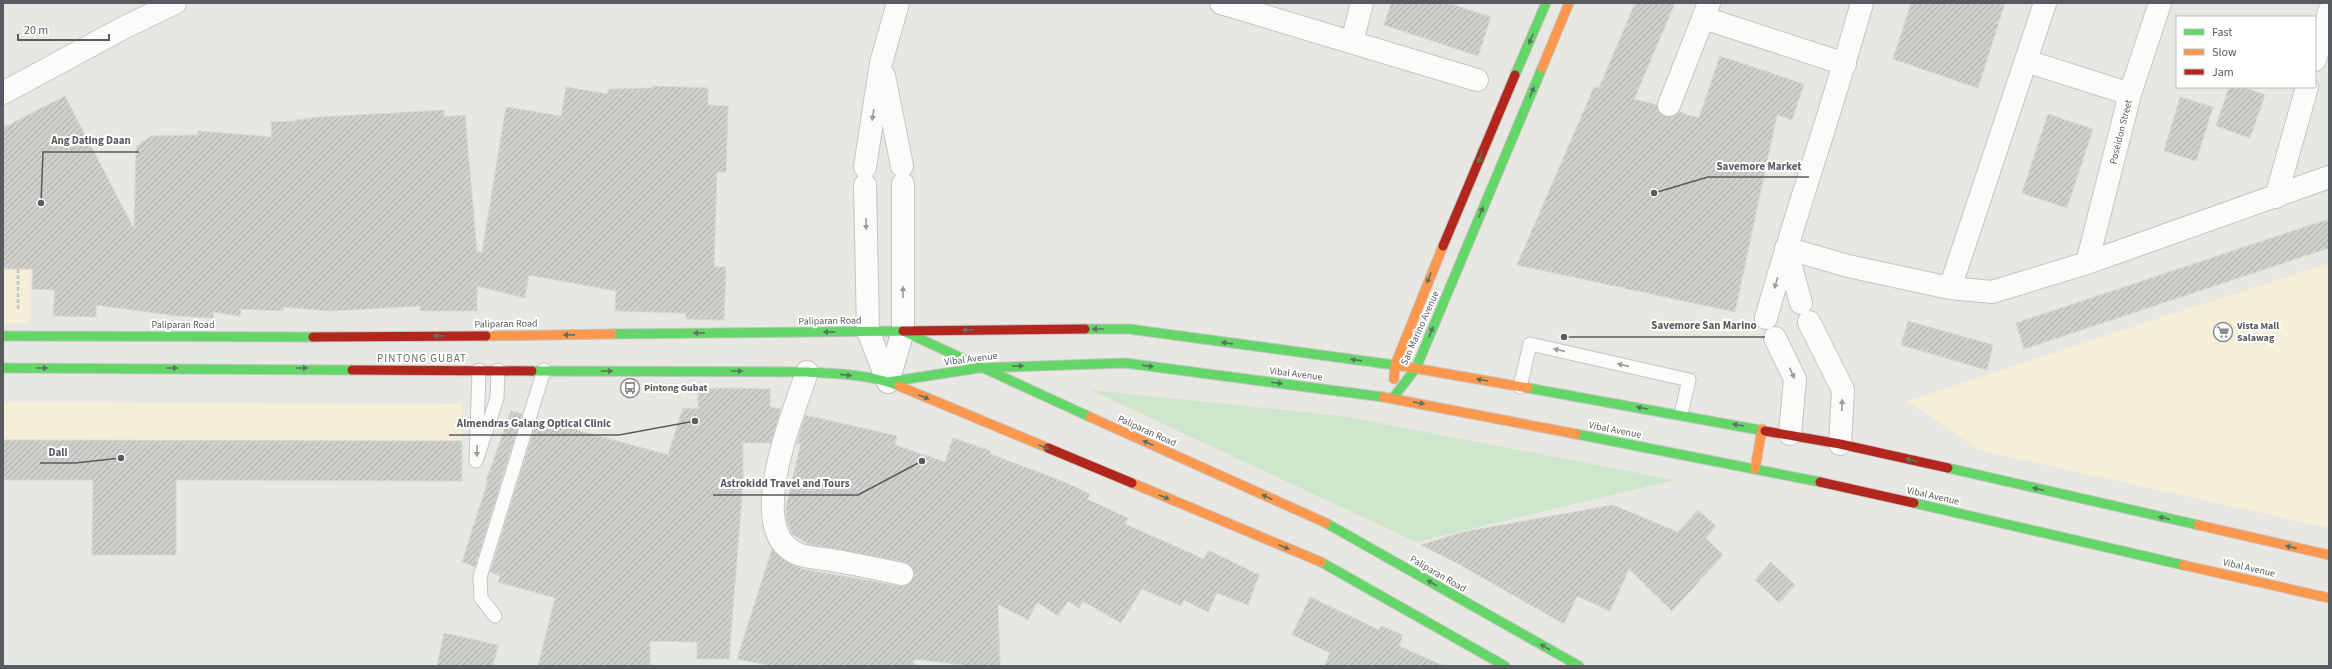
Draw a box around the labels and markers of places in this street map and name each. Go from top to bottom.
callout: Ang Dating Daan [43,129,139,152]
callout: Savemore Market [1708,154,1809,177]
callout: Savemore San Marino [1644,314,1765,337]
place label: Vista Mall Salawag [2236,319,2279,345]
supermarket icon: Vista Mall Salawag [2212,321,2234,343]
bus stop icon: Pintong Gubat [619,377,641,399]
place label: Pintong Gubat [644,381,707,395]
callout: Almendras Galang Optical Clinic [449,412,619,435]
callout: Dali [40,440,75,463]
callout: Astrokidd Travel and Tours [713,472,858,495]

